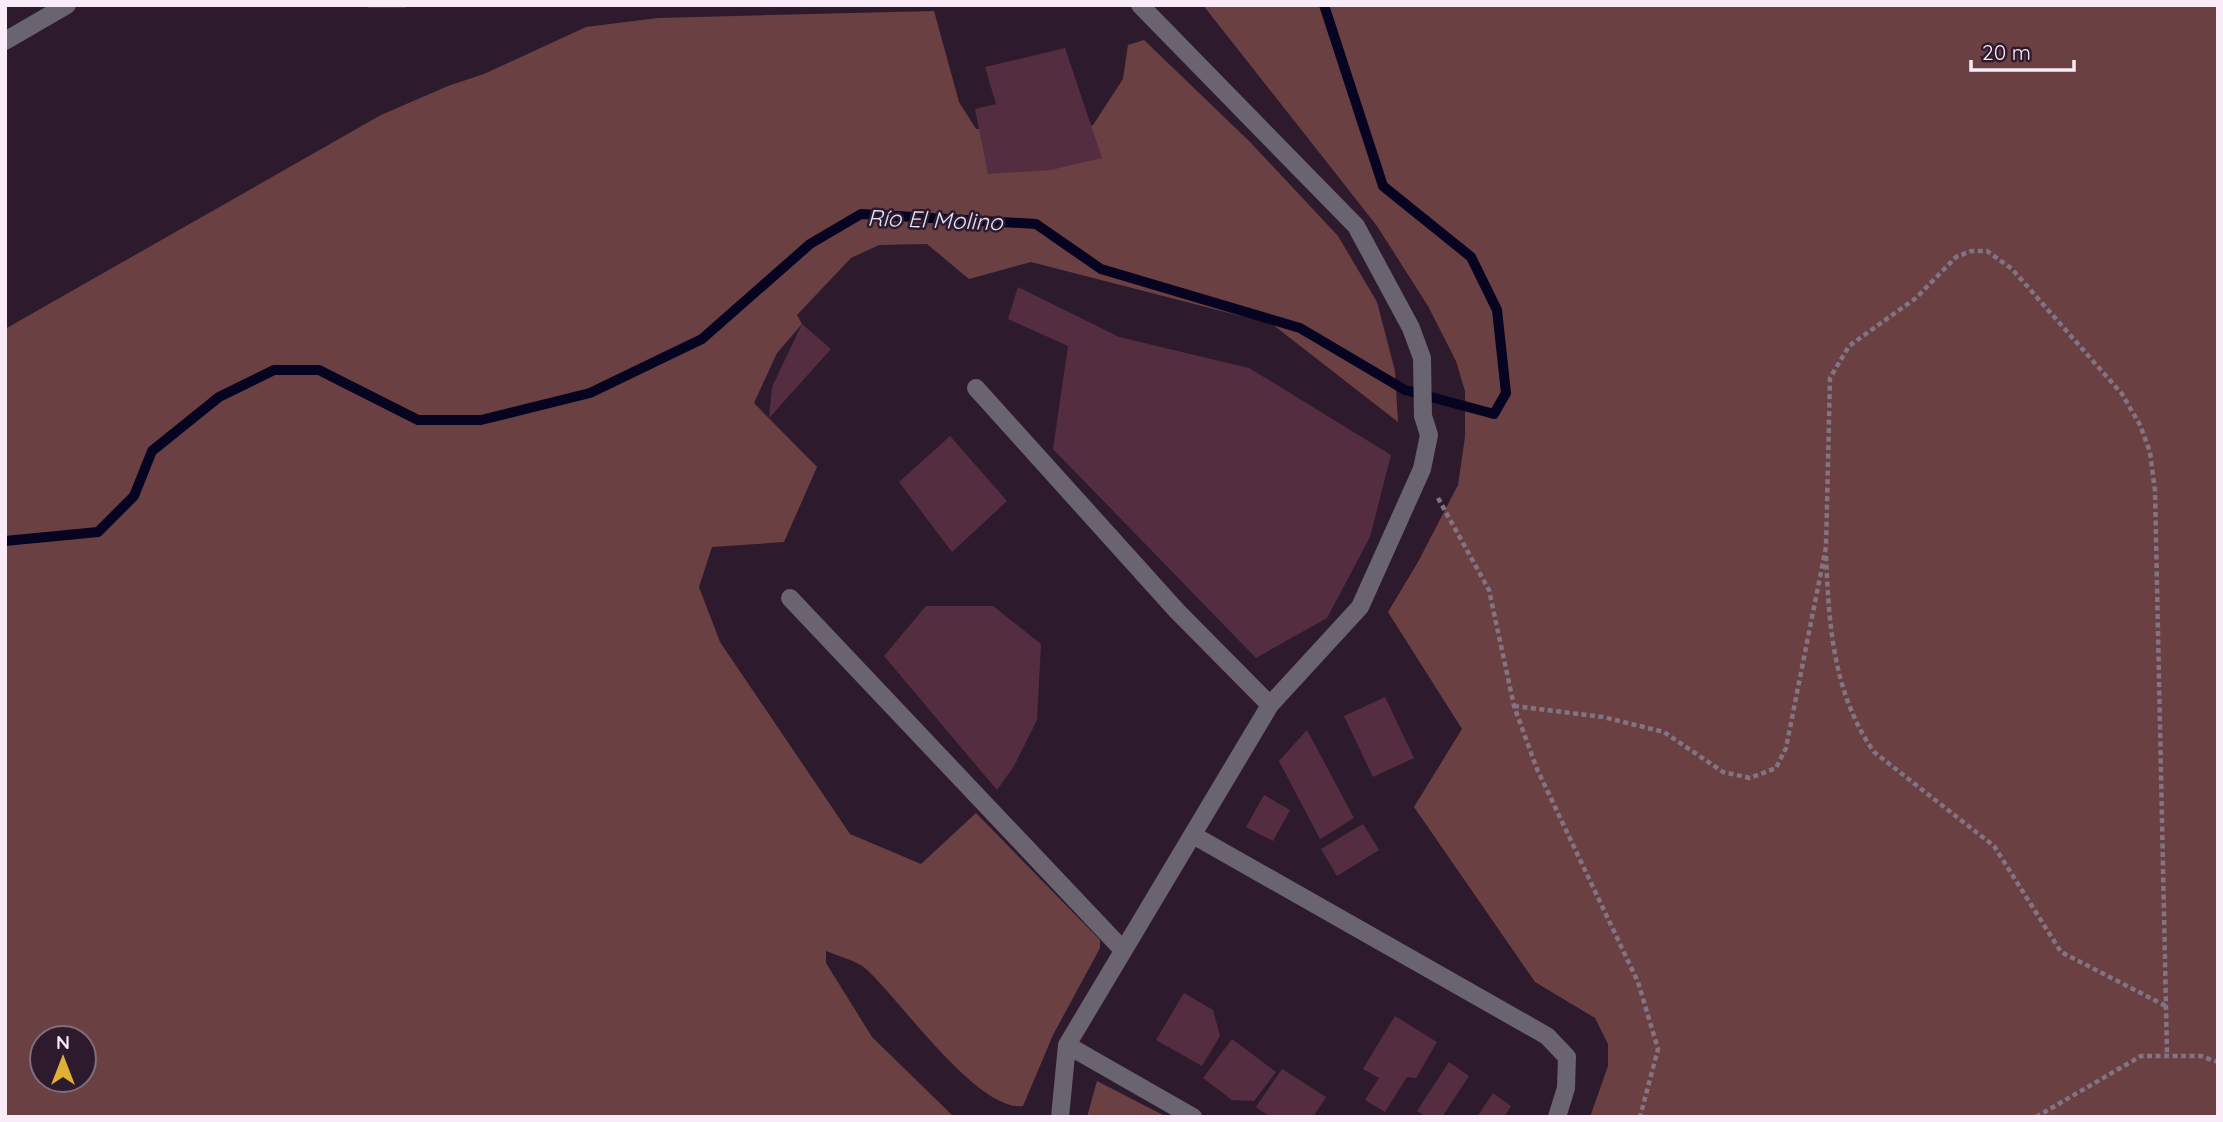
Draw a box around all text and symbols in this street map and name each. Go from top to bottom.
scale bar [1971,28,2074,72]
text: 20 m [1982,39,2031,65]
water label: Río El Molino [867,203,1004,236]
north arrow [28,1024,98,1094]
text: N [56,1030,70,1054]

